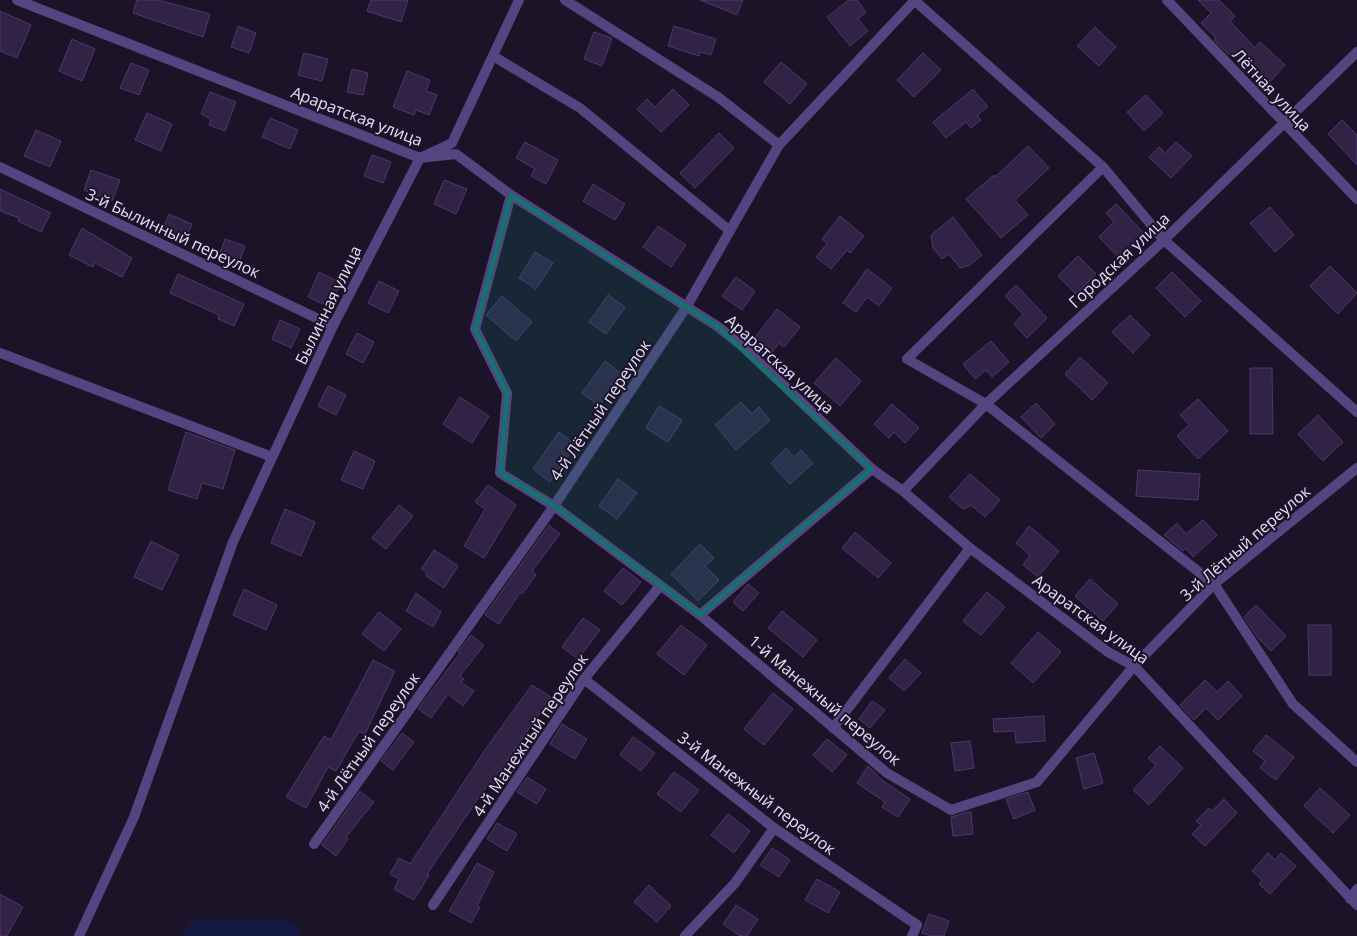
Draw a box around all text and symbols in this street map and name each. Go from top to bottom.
street label: Лётная улица [1228,44,1316,136]
street label: Араратская улица [288,81,426,151]
street label: 3-й Былинный переулок [82,183,264,283]
street label: Городская улица [1064,207,1174,313]
street label: Былинная улица [290,242,366,368]
street label: Араратская улица [721,309,839,419]
street label: 4-й Лётный переулок [545,334,656,485]
street label: 3-й Лётный переулок [1175,480,1315,606]
street label: Араратская улица [1028,569,1154,669]
street label: 1-й Манежный переулок [744,630,906,771]
street label: 4-й Манежный переулок [467,649,593,821]
street label: 4-й Лётный переулок [311,667,425,816]
street label: 3-й Манежный переулок [674,726,841,860]

